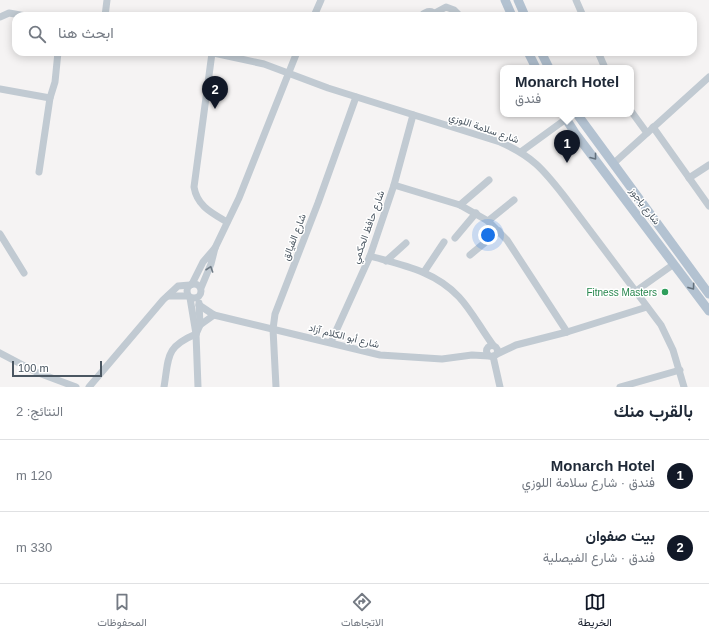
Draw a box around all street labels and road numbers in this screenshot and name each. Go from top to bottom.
street label: شارع سلامة اللوزي [447,111,521,148]
street label: شارع ياجوز [626,185,662,227]
street label: شارع حافظ الحكمي [350,189,389,266]
street label: شارع الفيالق [280,212,309,262]
street label: شارع أبو الكلام آزاد [307,322,381,351]

